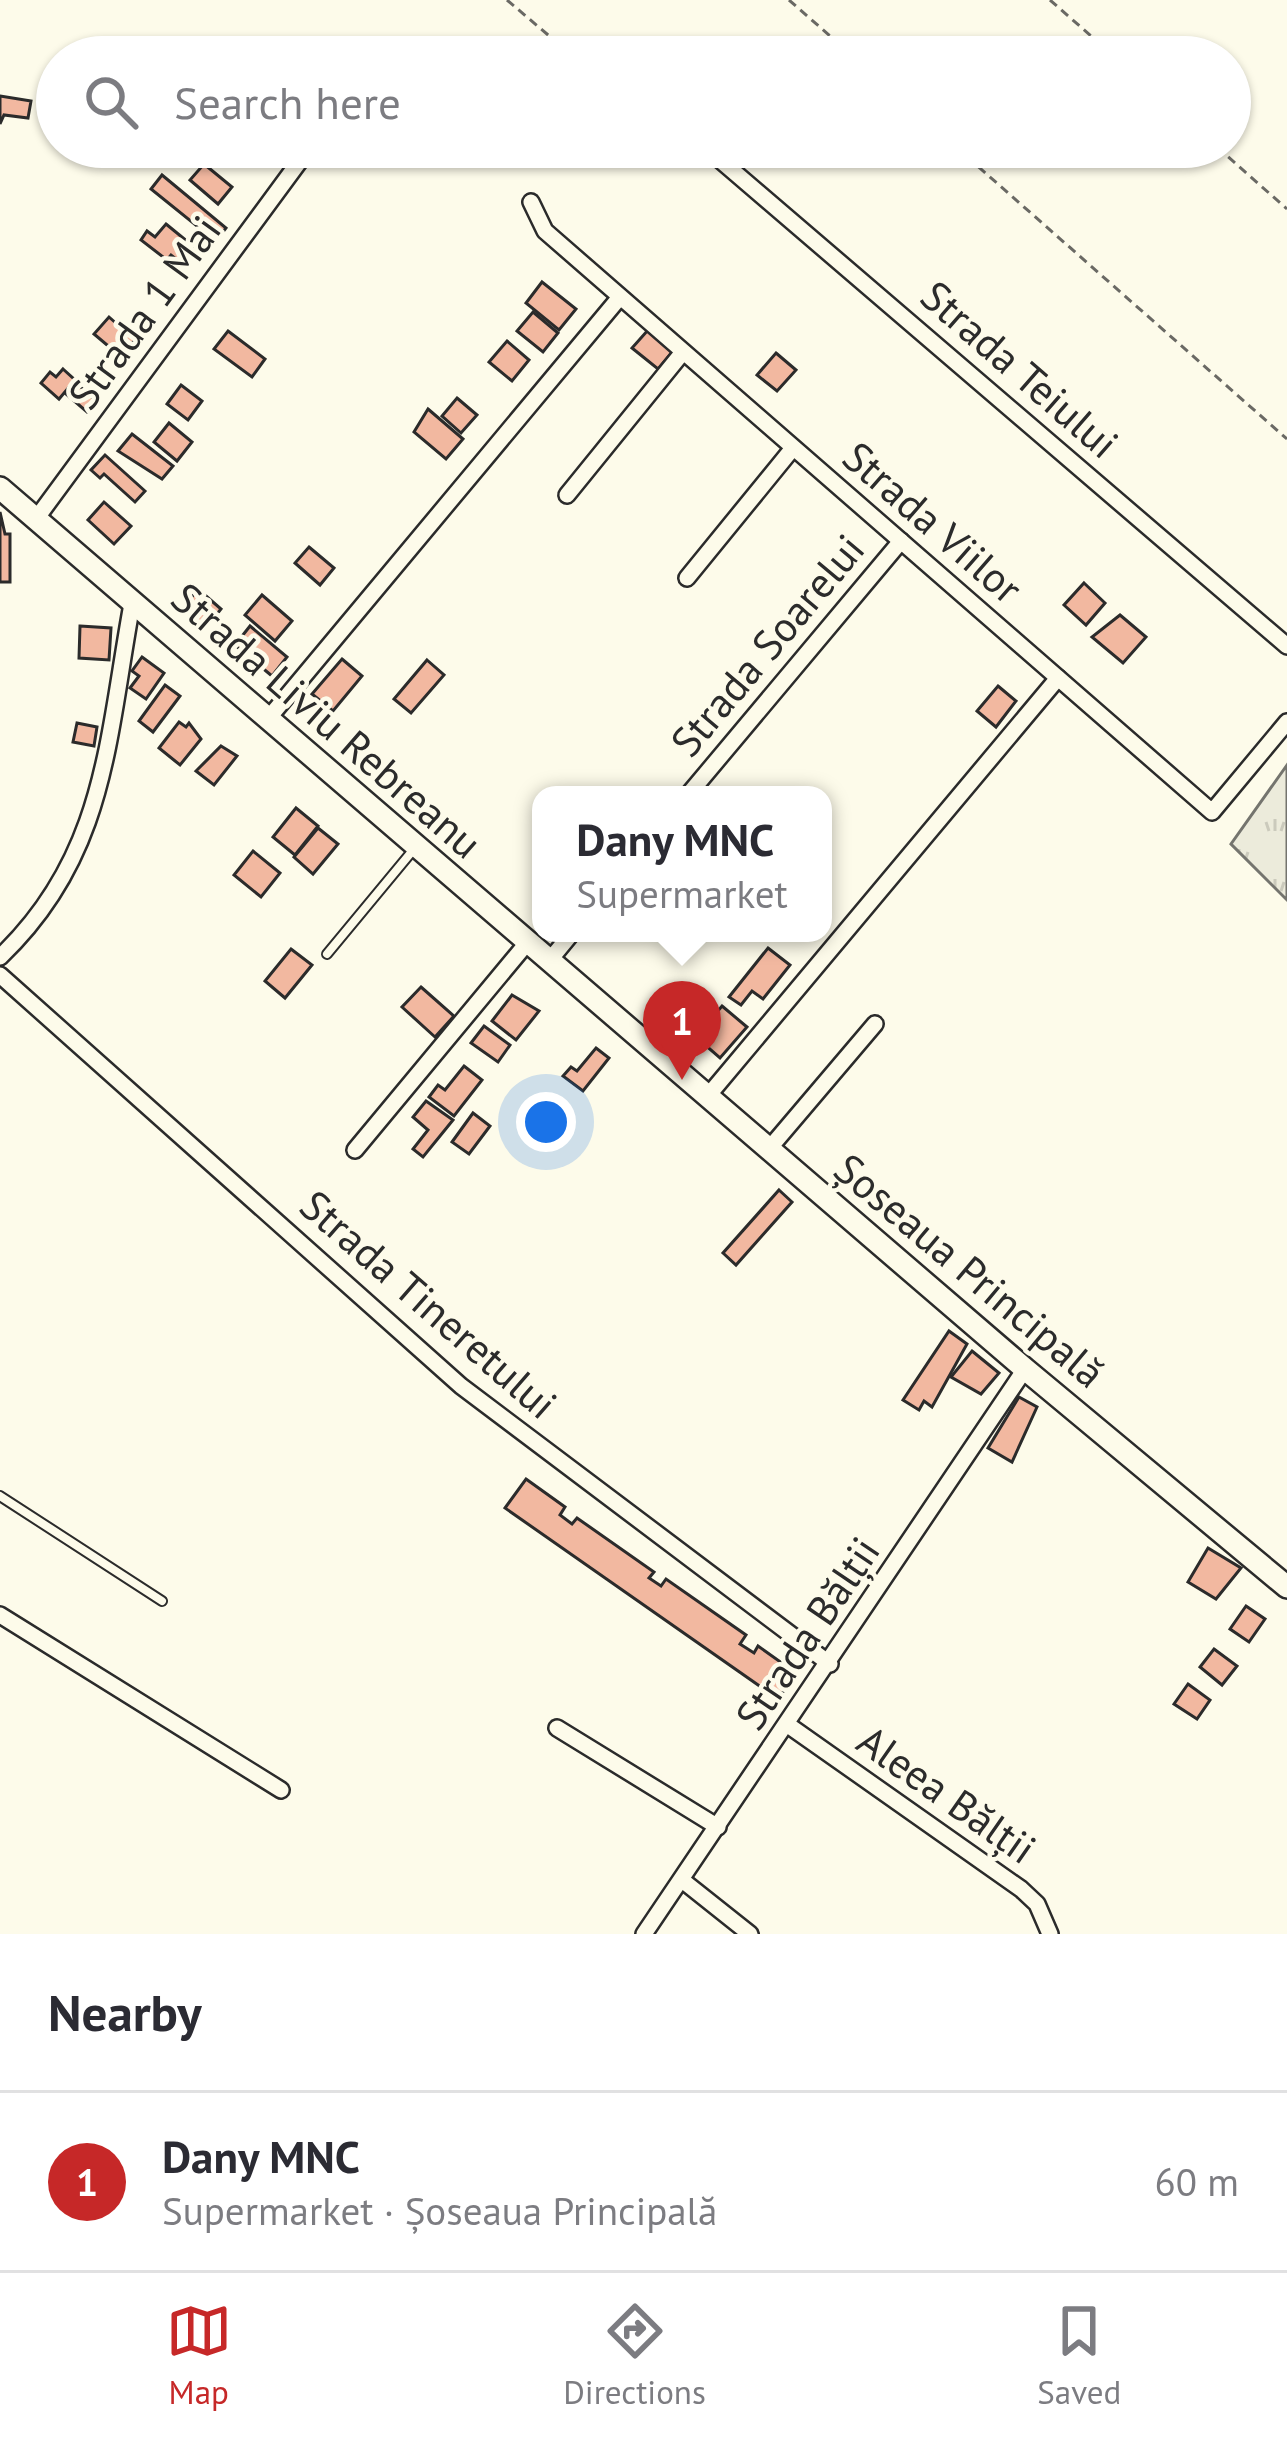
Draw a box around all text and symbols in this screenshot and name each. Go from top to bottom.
search box [36,36,1251,168]
icon: search [78,69,144,135]
text: Search here [174,73,401,131]
street label: Strada 1 Mai [55,205,233,419]
street label: Strada Teiului [910,268,1130,470]
street label: Strada Viilor [832,429,1034,615]
street label: Strada Soarelui [658,522,876,768]
street label: Strada Liviu Rebreanu [160,570,494,870]
popup [532,786,832,942]
text: Dany MNC [576,810,774,868]
text: Supermarket [576,868,788,919]
pin: 1 [643,981,721,1080]
your location [516,1092,576,1152]
street label: Șoseaua Principală [823,1141,1117,1399]
street label: Strada Tineretului [289,1177,569,1431]
street label: Strada Bălții [723,1526,891,1740]
street label: Aleea Bălții [847,1713,1047,1875]
text: Nearby [48,1979,202,2045]
text: Dany MNC [162,2127,360,2185]
text: 1 [76,2156,98,2207]
text: 60 m [1154,2156,1239,2207]
text: Supermarket · Șoseaua Principală [162,2185,717,2236]
tab: Map [166,2298,232,2413]
tab: Directions [563,2298,706,2413]
tab: Saved [1037,2298,1121,2413]

